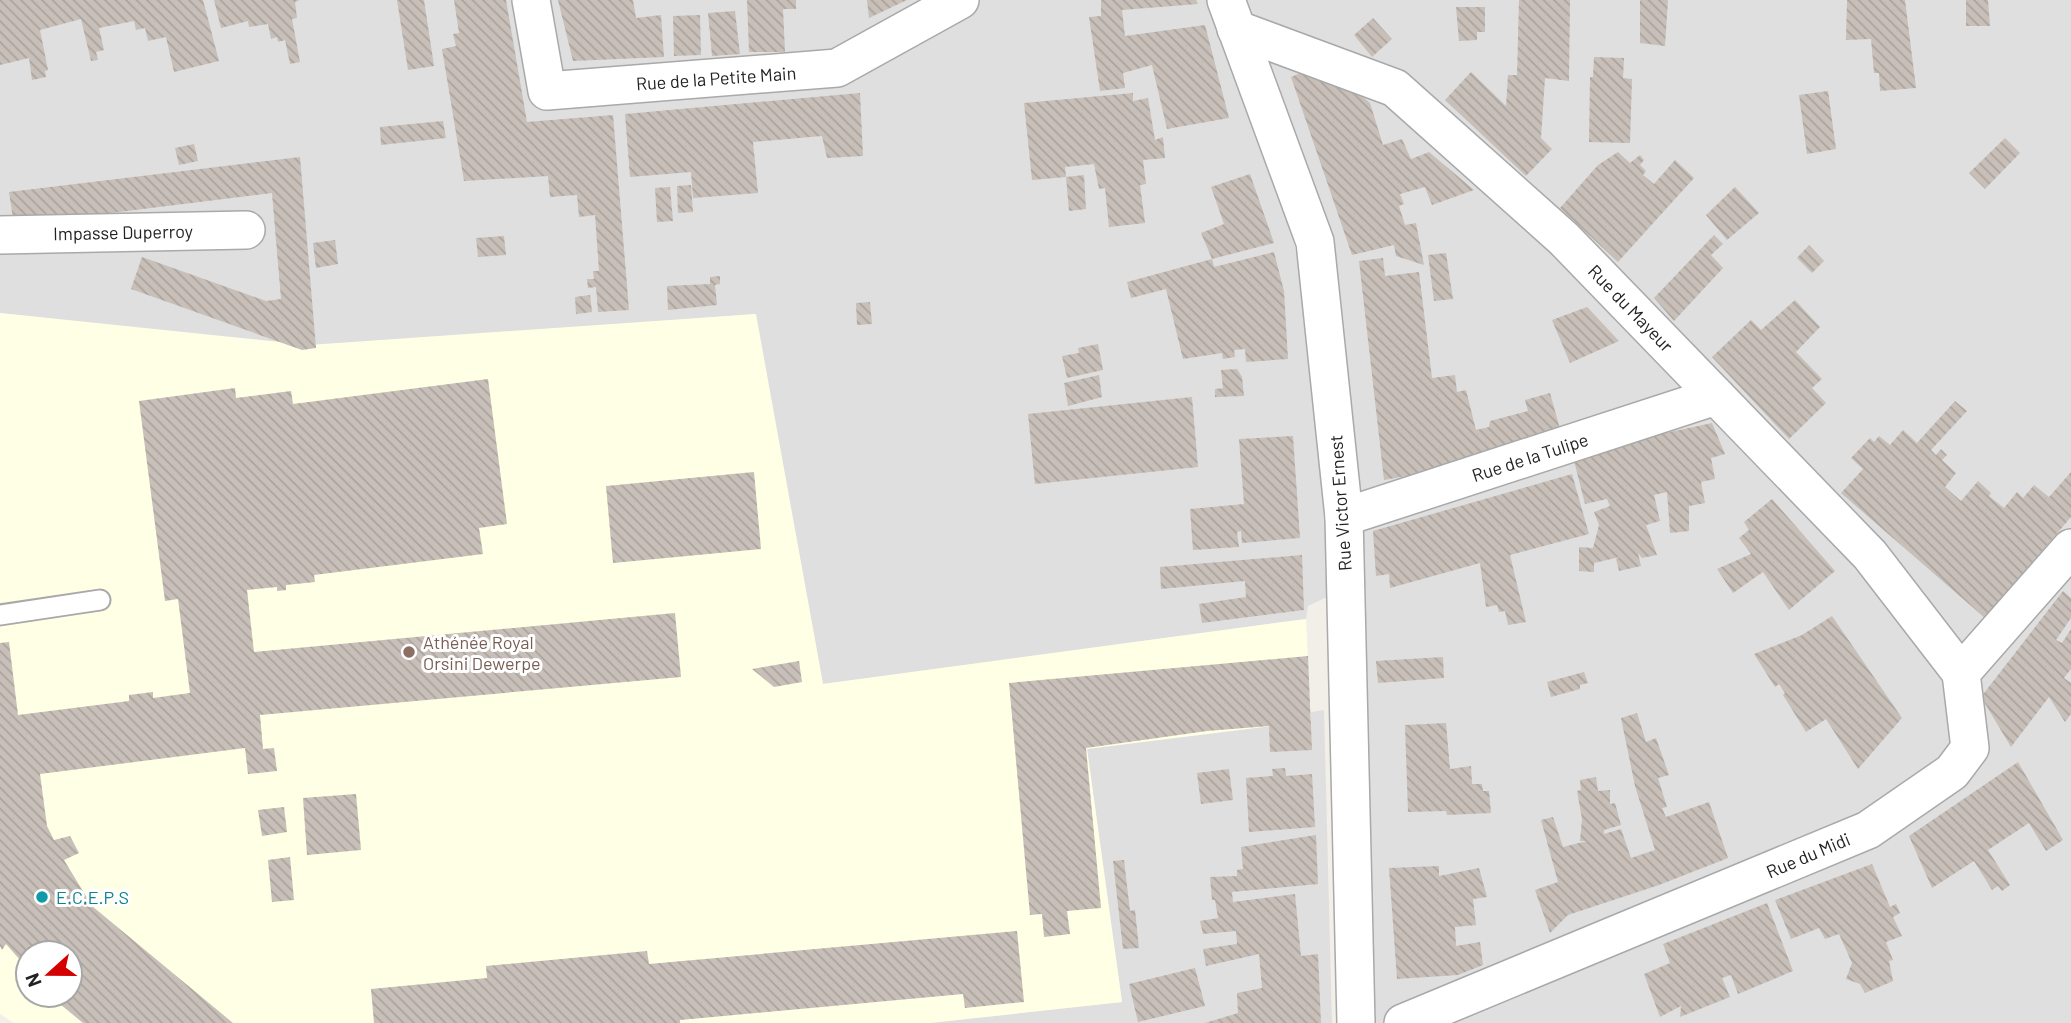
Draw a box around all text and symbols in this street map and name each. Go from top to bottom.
street label: Rue de la Petite Main [635,61,797,95]
street label: Impasse Duperroy [53,220,193,244]
street label: Rue du Mayeur [1584,260,1678,356]
street label: Rue de la Tulipe [1469,428,1591,486]
street label: Rue Victor Ernest [1324,434,1356,572]
place label: Athénée Royal Orsini Dewerpe [423,631,541,674]
marker: Athénée Royal Orsini Dewerpe [401,644,417,660]
street label: Rue du Midi [1763,828,1853,882]
place label: E.C.E.P.S [56,886,129,908]
marker: E.C.E.P.S [34,889,50,905]
north arrow [14,939,84,1009]
text: N [20,970,46,990]

